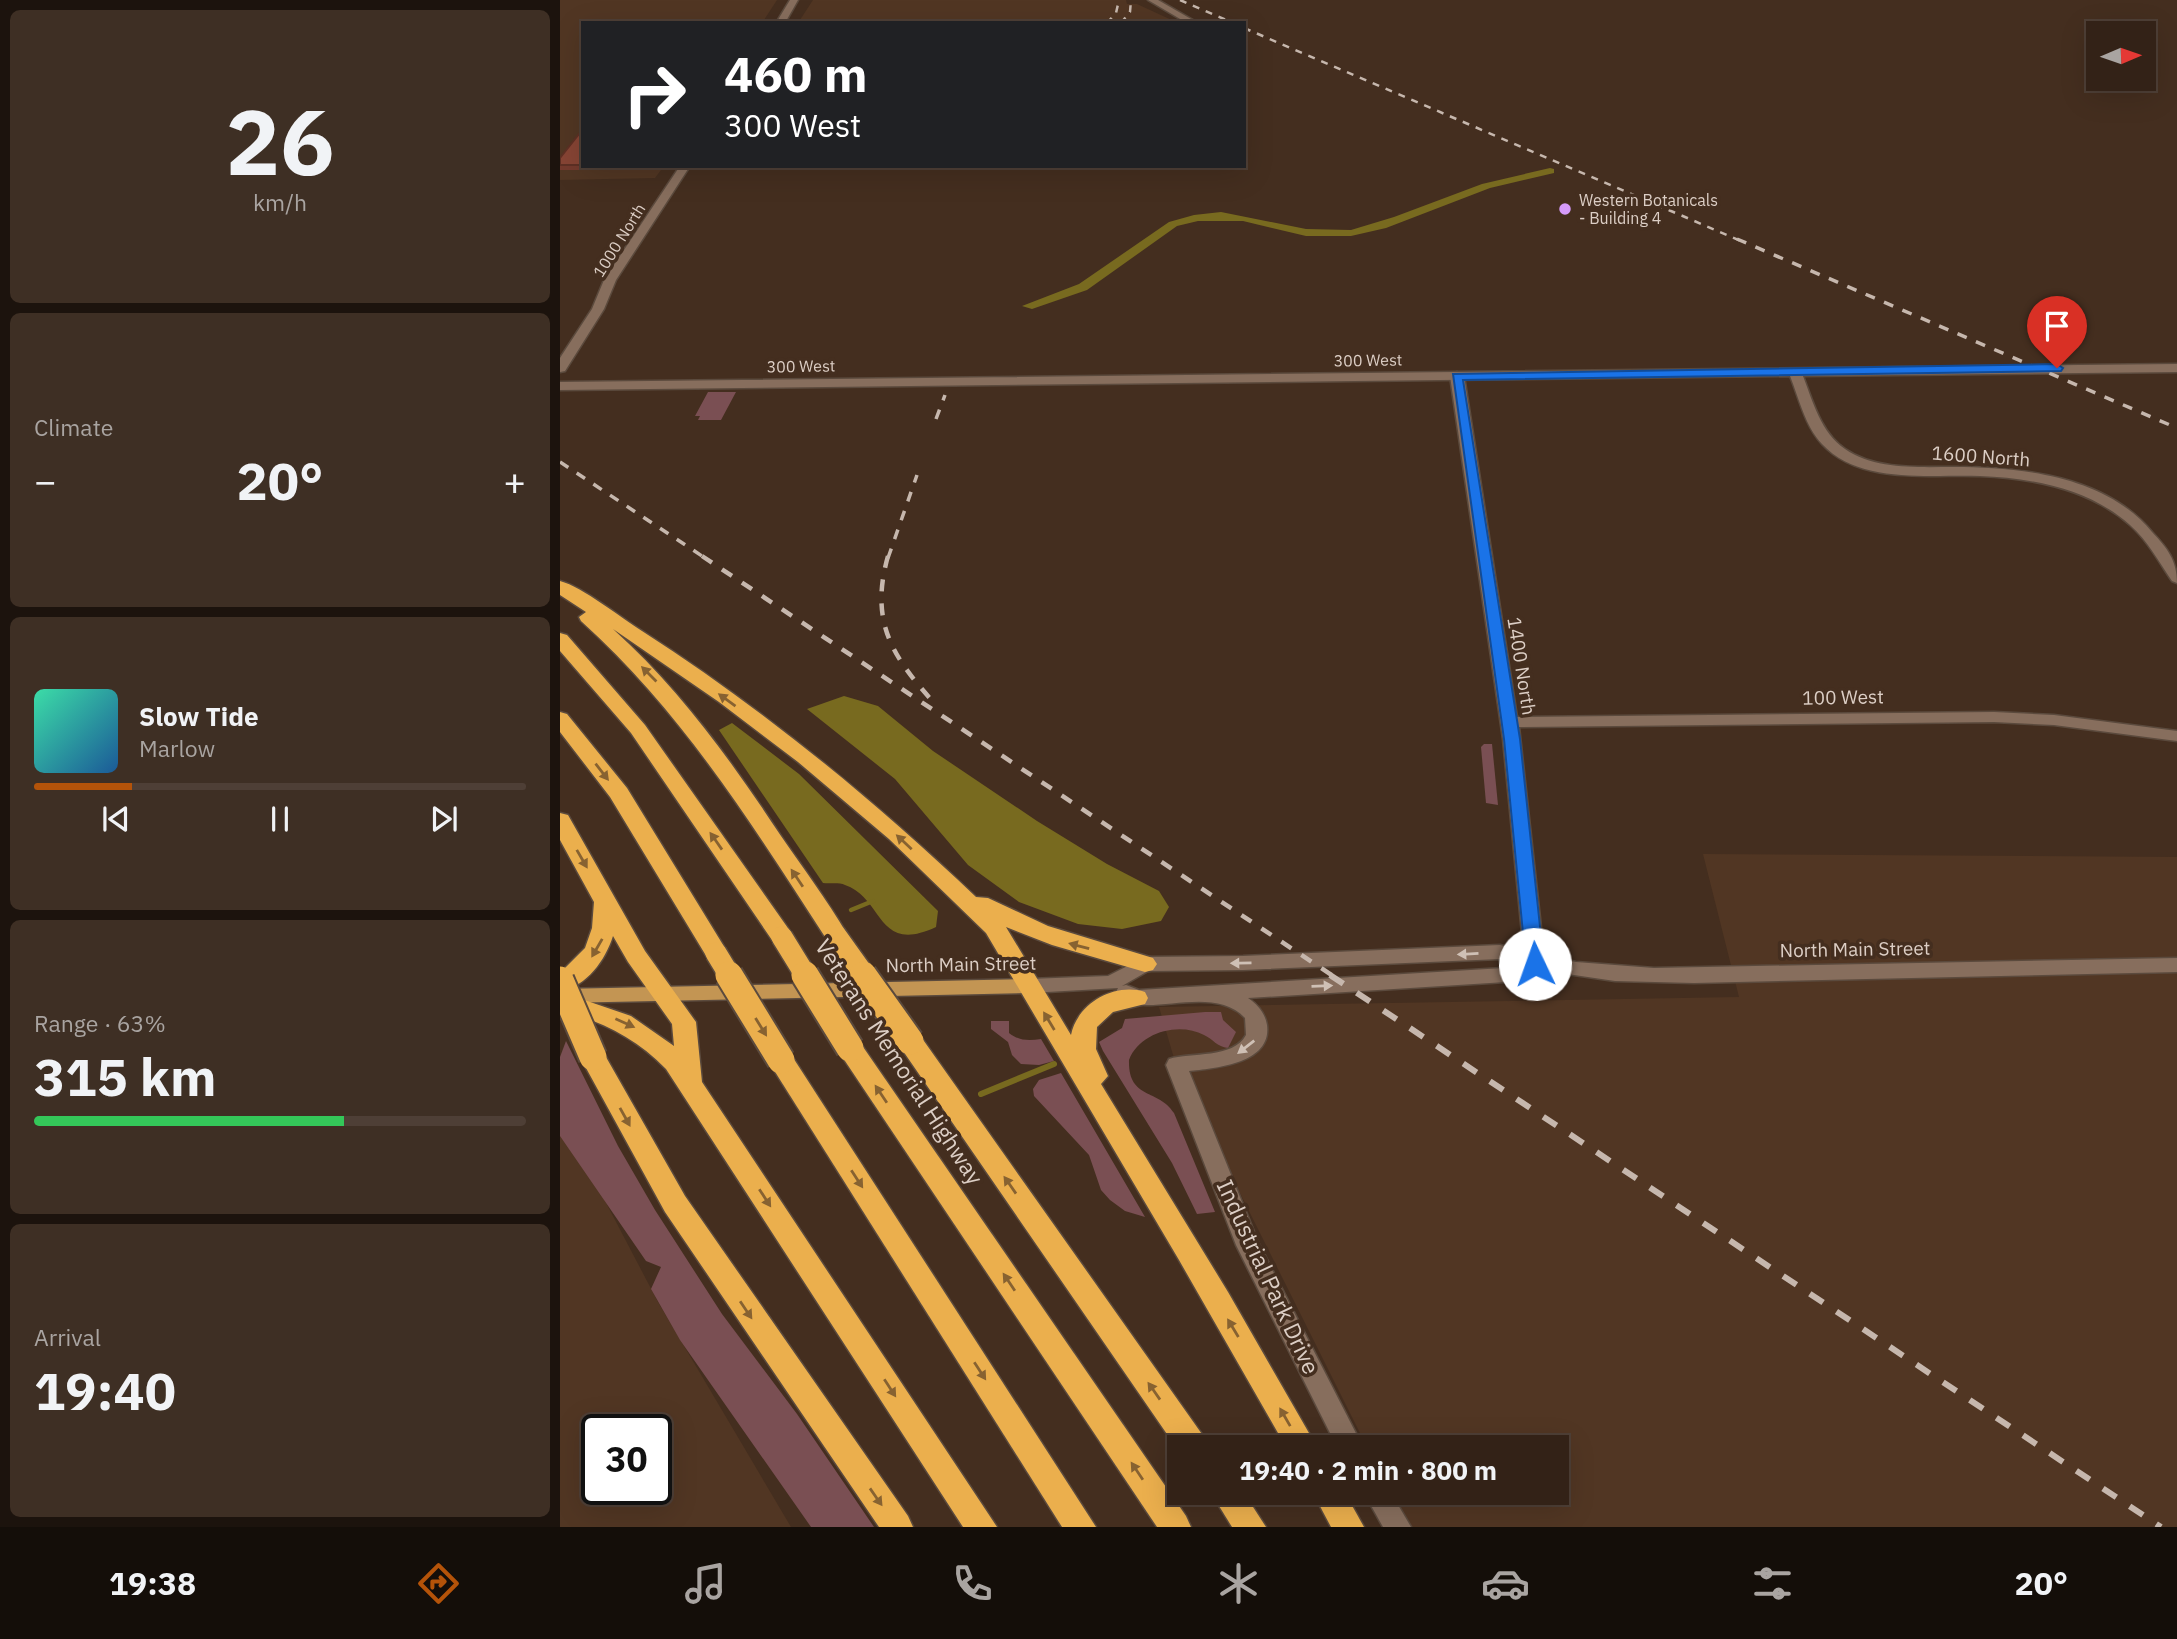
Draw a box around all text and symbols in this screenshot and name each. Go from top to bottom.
north arrow [2086,21,2156,91]
map controls [2086,21,2156,91]
text: 460 m [724,42,868,105]
icon: right [609,49,700,140]
text: 26 [225,82,335,200]
text: 300 West [724,104,861,146]
text: km/h [253,187,307,217]
place label: Western Botanicals - Building 4 [1579,190,1718,228]
street label: 1000 North [589,199,649,281]
marker: Western Botanicals - Building 4 [1557,201,1573,217]
pin [2027,296,2087,368]
icon: arrive [2038,307,2076,345]
street label: 300 West [1333,349,1403,371]
street label: 300 West [766,355,836,377]
text: Climate [34,412,113,442]
street label: 1600 North [1931,441,2031,471]
text: 20° [237,447,323,514]
text: − [34,456,57,505]
text: + [503,456,526,505]
street label: 1400 North [1502,615,1542,717]
one-way arrow [641,666,657,682]
street label: 100 West [1802,684,1884,710]
one-way arrow [718,693,736,707]
text: Slow Tide [139,699,259,733]
text: Marlow [139,733,215,763]
one-way arrow [595,762,610,780]
icon: previous [97,800,135,838]
icon: pause [261,800,299,838]
icon: next [425,800,463,838]
one-way arrow [709,832,723,850]
one-way arrow [896,834,913,850]
one-way arrow [576,849,588,868]
one-way arrow [790,869,804,887]
position arrow [1498,927,1572,1001]
street label: Veterans Memorial Highway [809,933,991,1191]
street label: North Main Street [1779,936,1931,962]
one-way arrow [591,938,603,957]
one-way arrow [1068,940,1090,951]
one-way arrow [1457,949,1479,960]
street label: North Main Street [885,951,1037,977]
one-way arrow [1230,957,1252,969]
one-way arrow [1311,981,1333,992]
text: Range · 63% [34,1008,166,1038]
one-way arrow [1043,1011,1055,1030]
one-way arrow [614,1018,635,1029]
one-way arrow [755,1018,768,1037]
one-way arrow [1237,1039,1255,1054]
text: 315 km [34,1043,216,1110]
one-way arrow [875,1084,888,1104]
one-way arrow [619,1107,631,1127]
one-way arrow [851,1169,864,1189]
street label: Industrial Park Drive [1211,1174,1327,1379]
one-way arrow [1003,1176,1017,1194]
one-way arrow [758,1189,772,1207]
one-way arrow [1002,1273,1016,1291]
one-way arrow [739,1301,753,1319]
one-way arrow [1227,1318,1239,1337]
text: Arrival [34,1322,101,1352]
text: 19:40 [34,1357,176,1424]
one-way arrow [973,1361,986,1380]
one-way arrow [883,1378,896,1397]
one-way arrow [1147,1382,1161,1400]
one-way arrow [1279,1407,1291,1427]
speed limit sign: 30 [581,1414,672,1505]
text: 19:40 · 2 min · 800 m [1239,1453,1497,1487]
one-way arrow [1131,1461,1144,1480]
one-way arrow [868,1488,882,1506]
icon: directions [414,1559,463,1608]
icon: music [681,1559,730,1608]
icon: phone [948,1559,997,1608]
icon: climate [1214,1559,1263,1608]
icon: car [1481,1559,1530,1608]
icon: filters [1748,1559,1797,1608]
text: 19:38 [109,1562,196,1604]
text: 20° [2015,1562,2068,1604]

